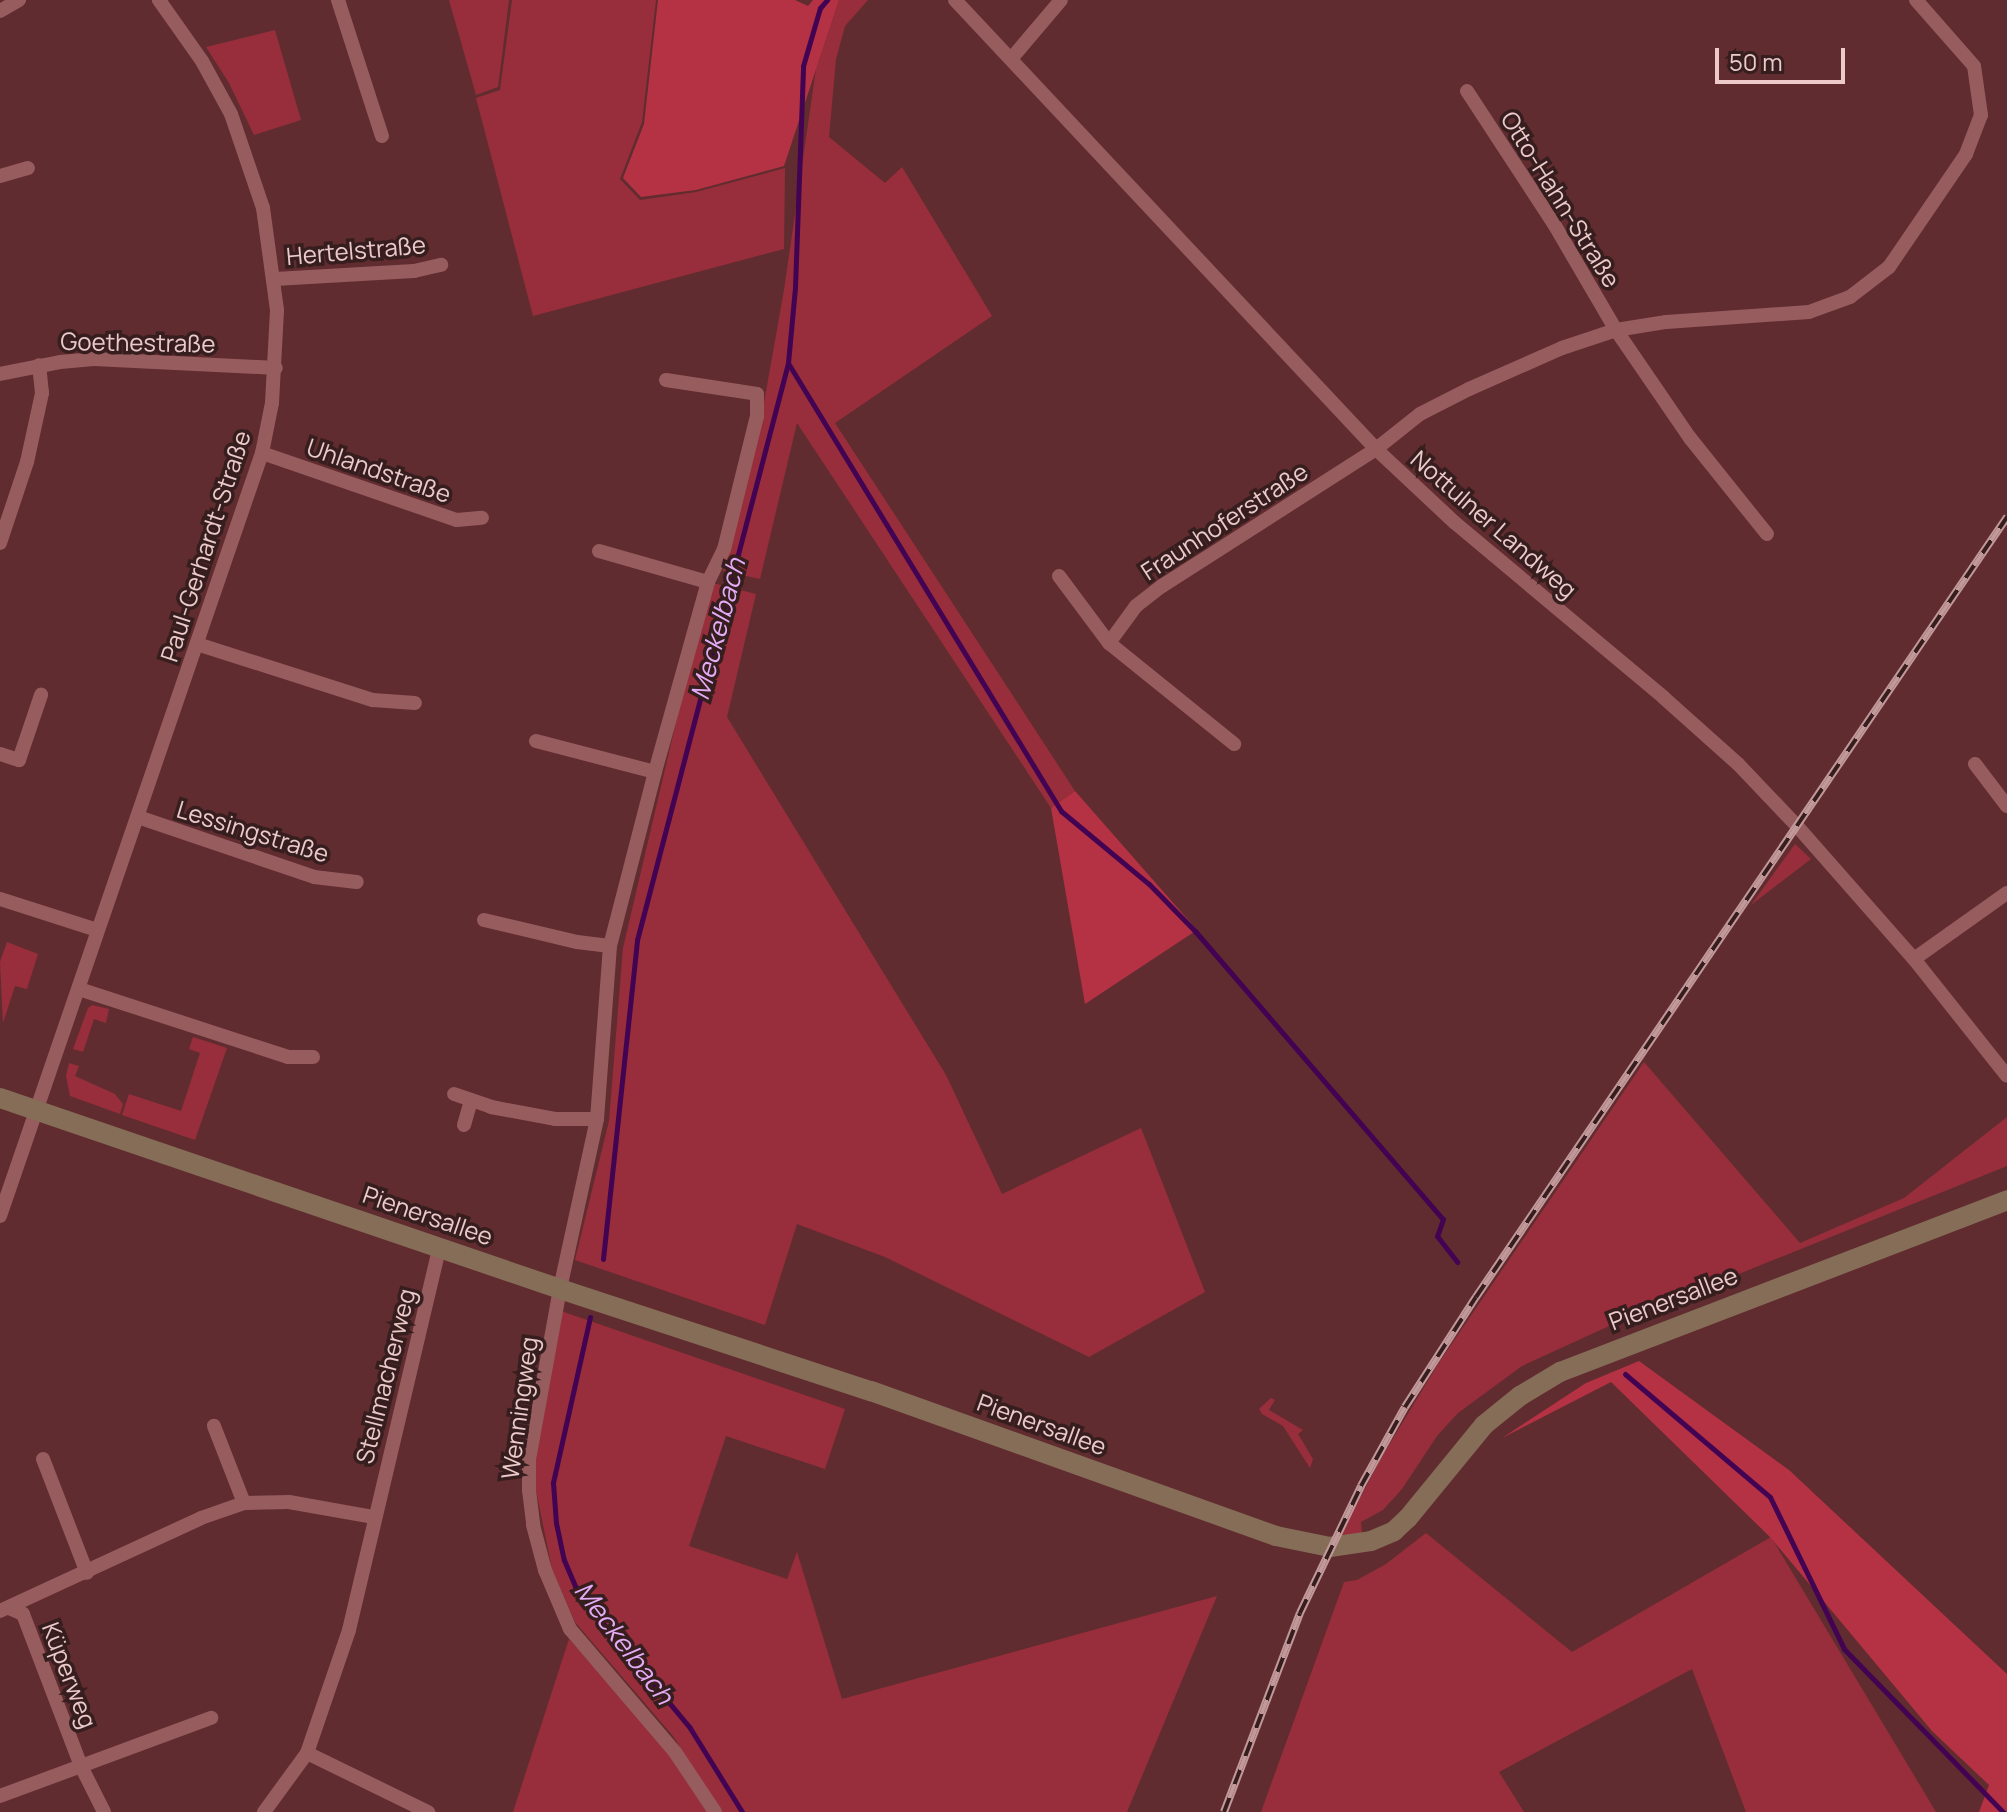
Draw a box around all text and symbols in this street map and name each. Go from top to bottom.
scale bar [1719,32,1849,82]
text: 50 m [1729,45,1783,78]
street label: Otto-Hahn-Straße [1495,106,1627,292]
street label: Hertelstraße [285,230,427,270]
street label: Goethestraße [60,326,216,358]
street label: Paul-Gerhardt-Straße [154,427,256,665]
street label: Uhlandstraße [303,432,455,508]
street label: Nottulner Landweg [1405,444,1583,604]
street label: Fraunhoferstraße [1135,456,1313,586]
water label: Meckelbach [684,555,752,703]
street label: Lessingstraße [173,794,333,868]
street label: Pienersallee [359,1179,497,1251]
street label: Pienersallee [1605,1260,1741,1336]
street label: Stellmacherweg [349,1286,421,1466]
street label: Wenningweg [495,1335,543,1481]
street label: Pienersallee [973,1387,1111,1461]
water label: Meckelbach [568,1576,680,1710]
street label: Küperweg [37,1618,103,1732]

